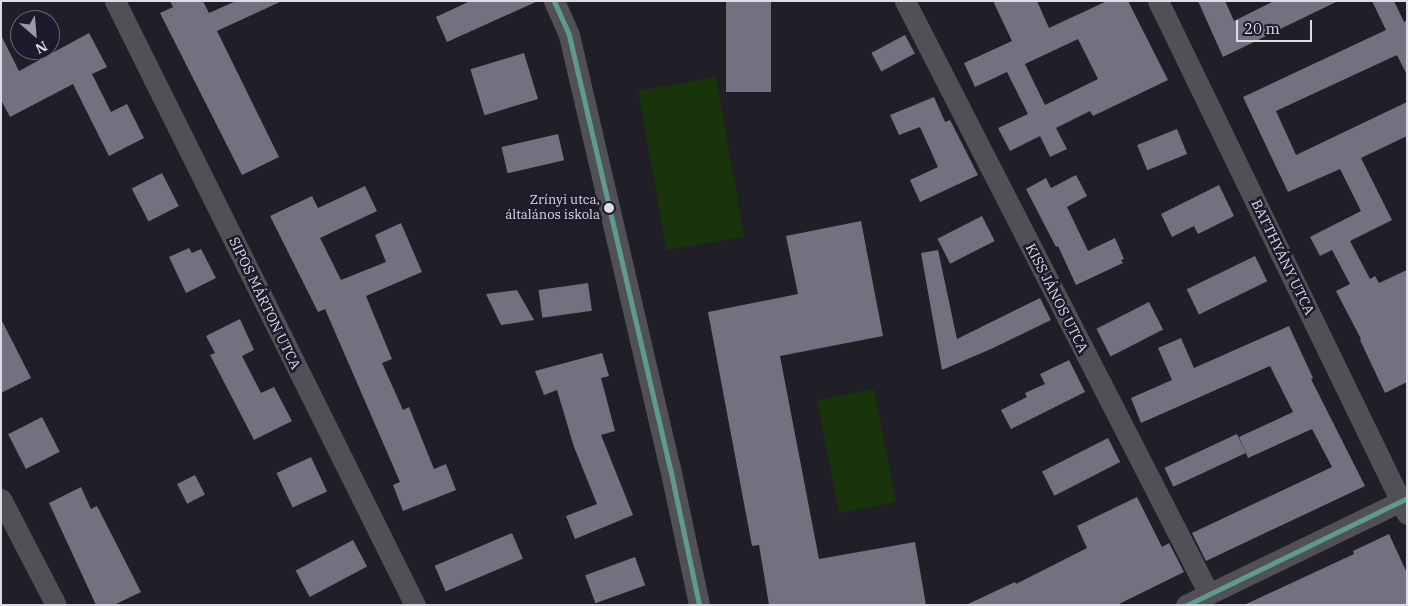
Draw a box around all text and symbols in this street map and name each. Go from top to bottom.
north arrow [10,10,60,60]
scale bar [1238,10,1314,42]
text: 20 m [1244,19,1280,38]
text: N [32,37,50,58]
place label: Zrínyi utca, általános iskola [505,193,600,224]
street label: BATTHYÁNY UTCA [1248,197,1318,317]
marker: Zrínyi utca, általános iskola [604,203,614,213]
street label: SIPOS MÁRTON UTCA [226,234,304,372]
street label: KISS JÁNOS UTCA [1022,241,1092,355]

